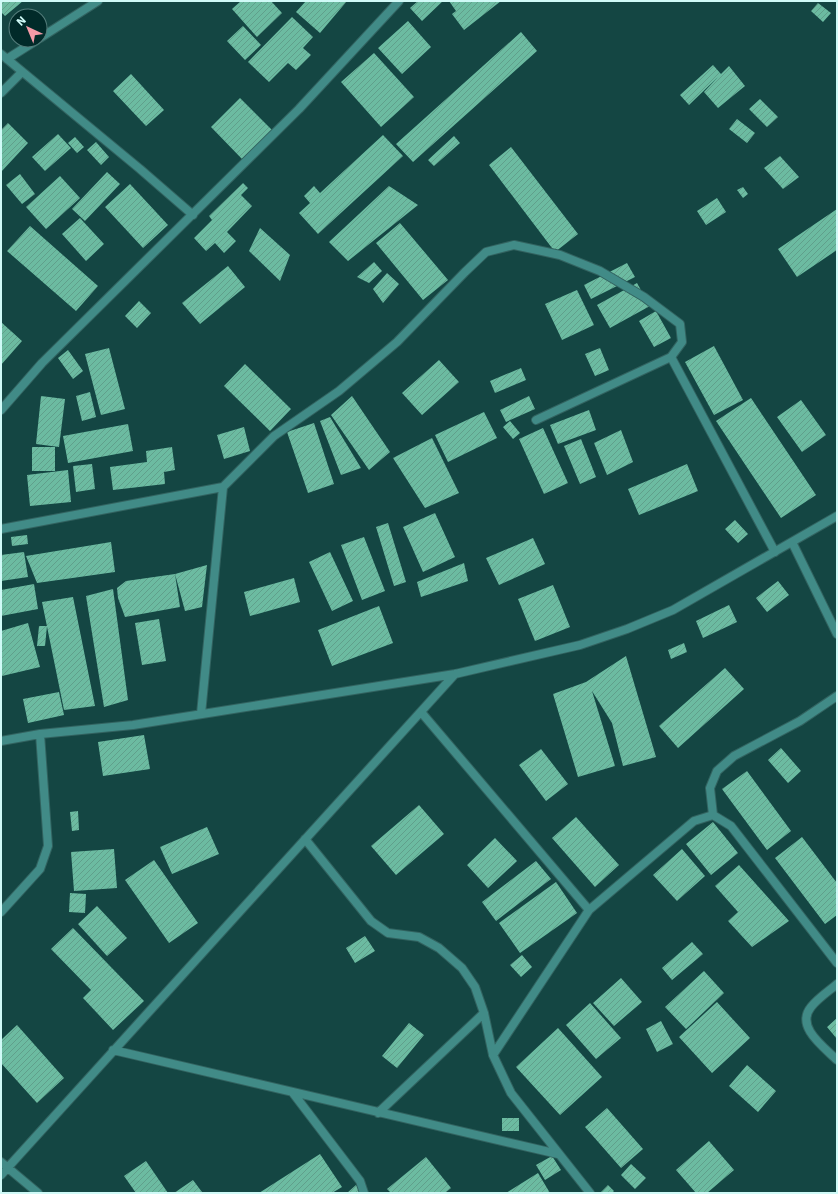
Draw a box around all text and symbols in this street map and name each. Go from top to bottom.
north arrow [8,8,48,48]
text: N [13,13,29,29]

